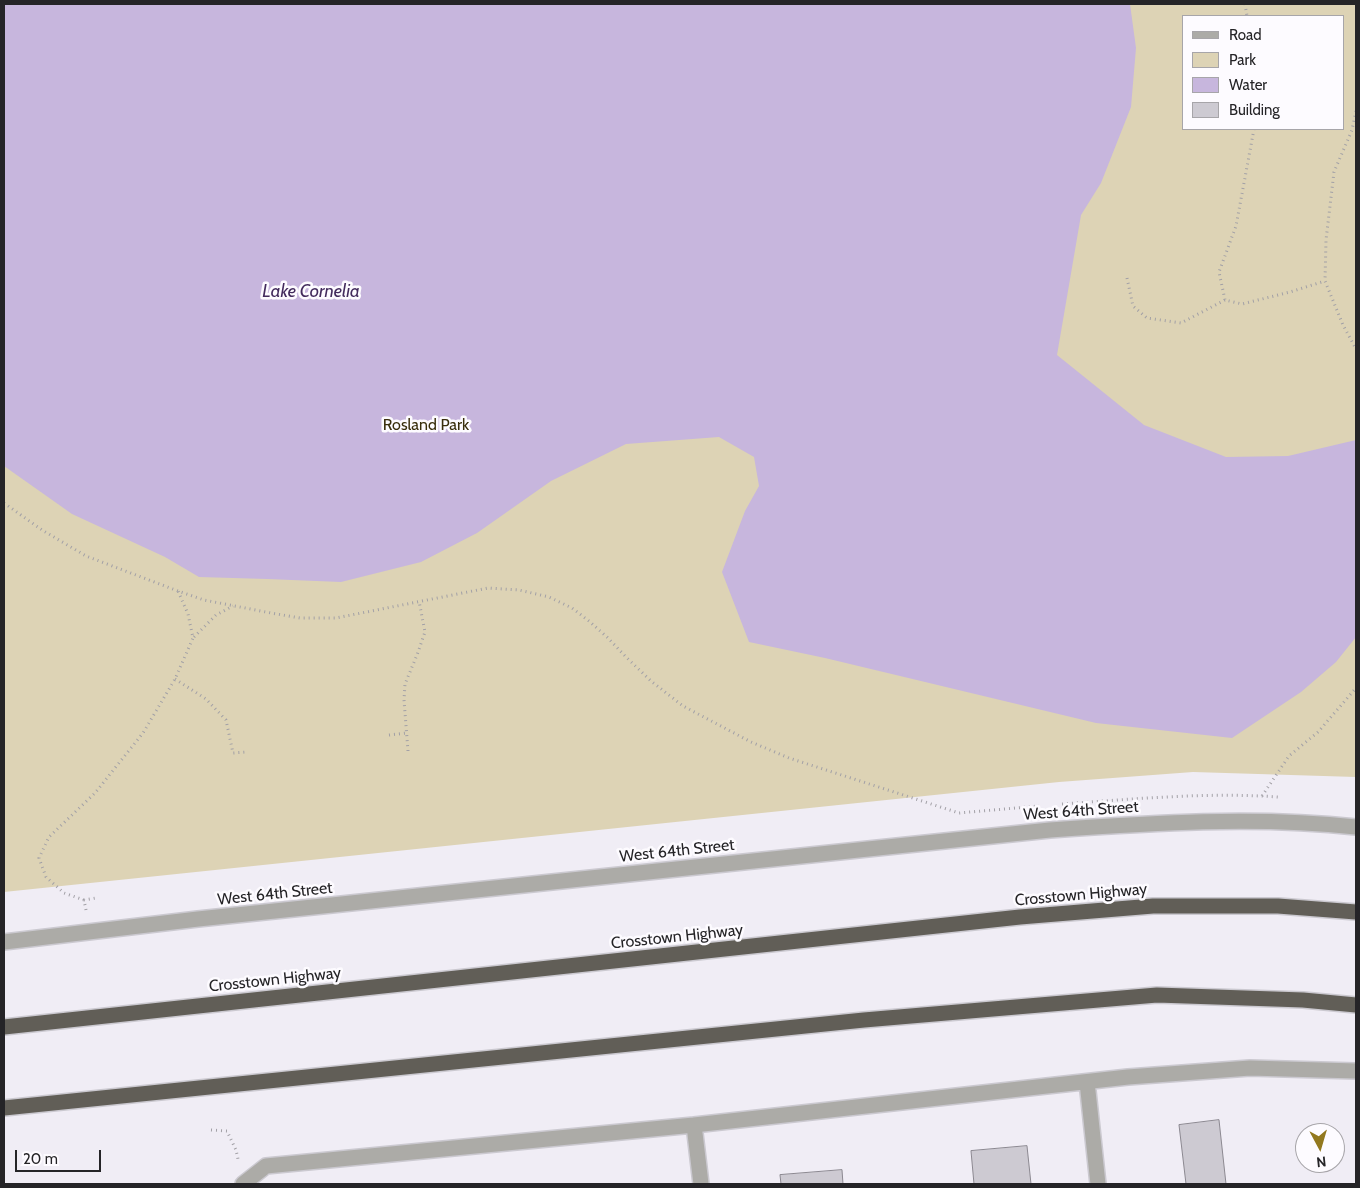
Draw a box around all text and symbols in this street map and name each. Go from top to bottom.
legend [1182,15,1345,130]
text: Road [1229,26,1262,44]
text: Park [1229,51,1256,69]
text: Water [1229,76,1267,94]
text: Building [1229,101,1280,119]
water label: Lake Cornelia [262,281,360,303]
park label: Rosland Park [383,415,469,435]
street label: West 64th Street [1023,797,1139,825]
street label: West 64th Street [619,835,735,867]
street label: West 64th Street [217,878,333,910]
street label: Crosstown Highway [1014,880,1148,910]
street label: Crosstown Highway [610,921,744,953]
street label: Crosstown Highway [208,964,342,996]
north arrow [1295,1123,1345,1173]
scale bar [18,1140,104,1172]
text: 20 m [23,1150,58,1168]
text: N [1316,1152,1327,1171]

